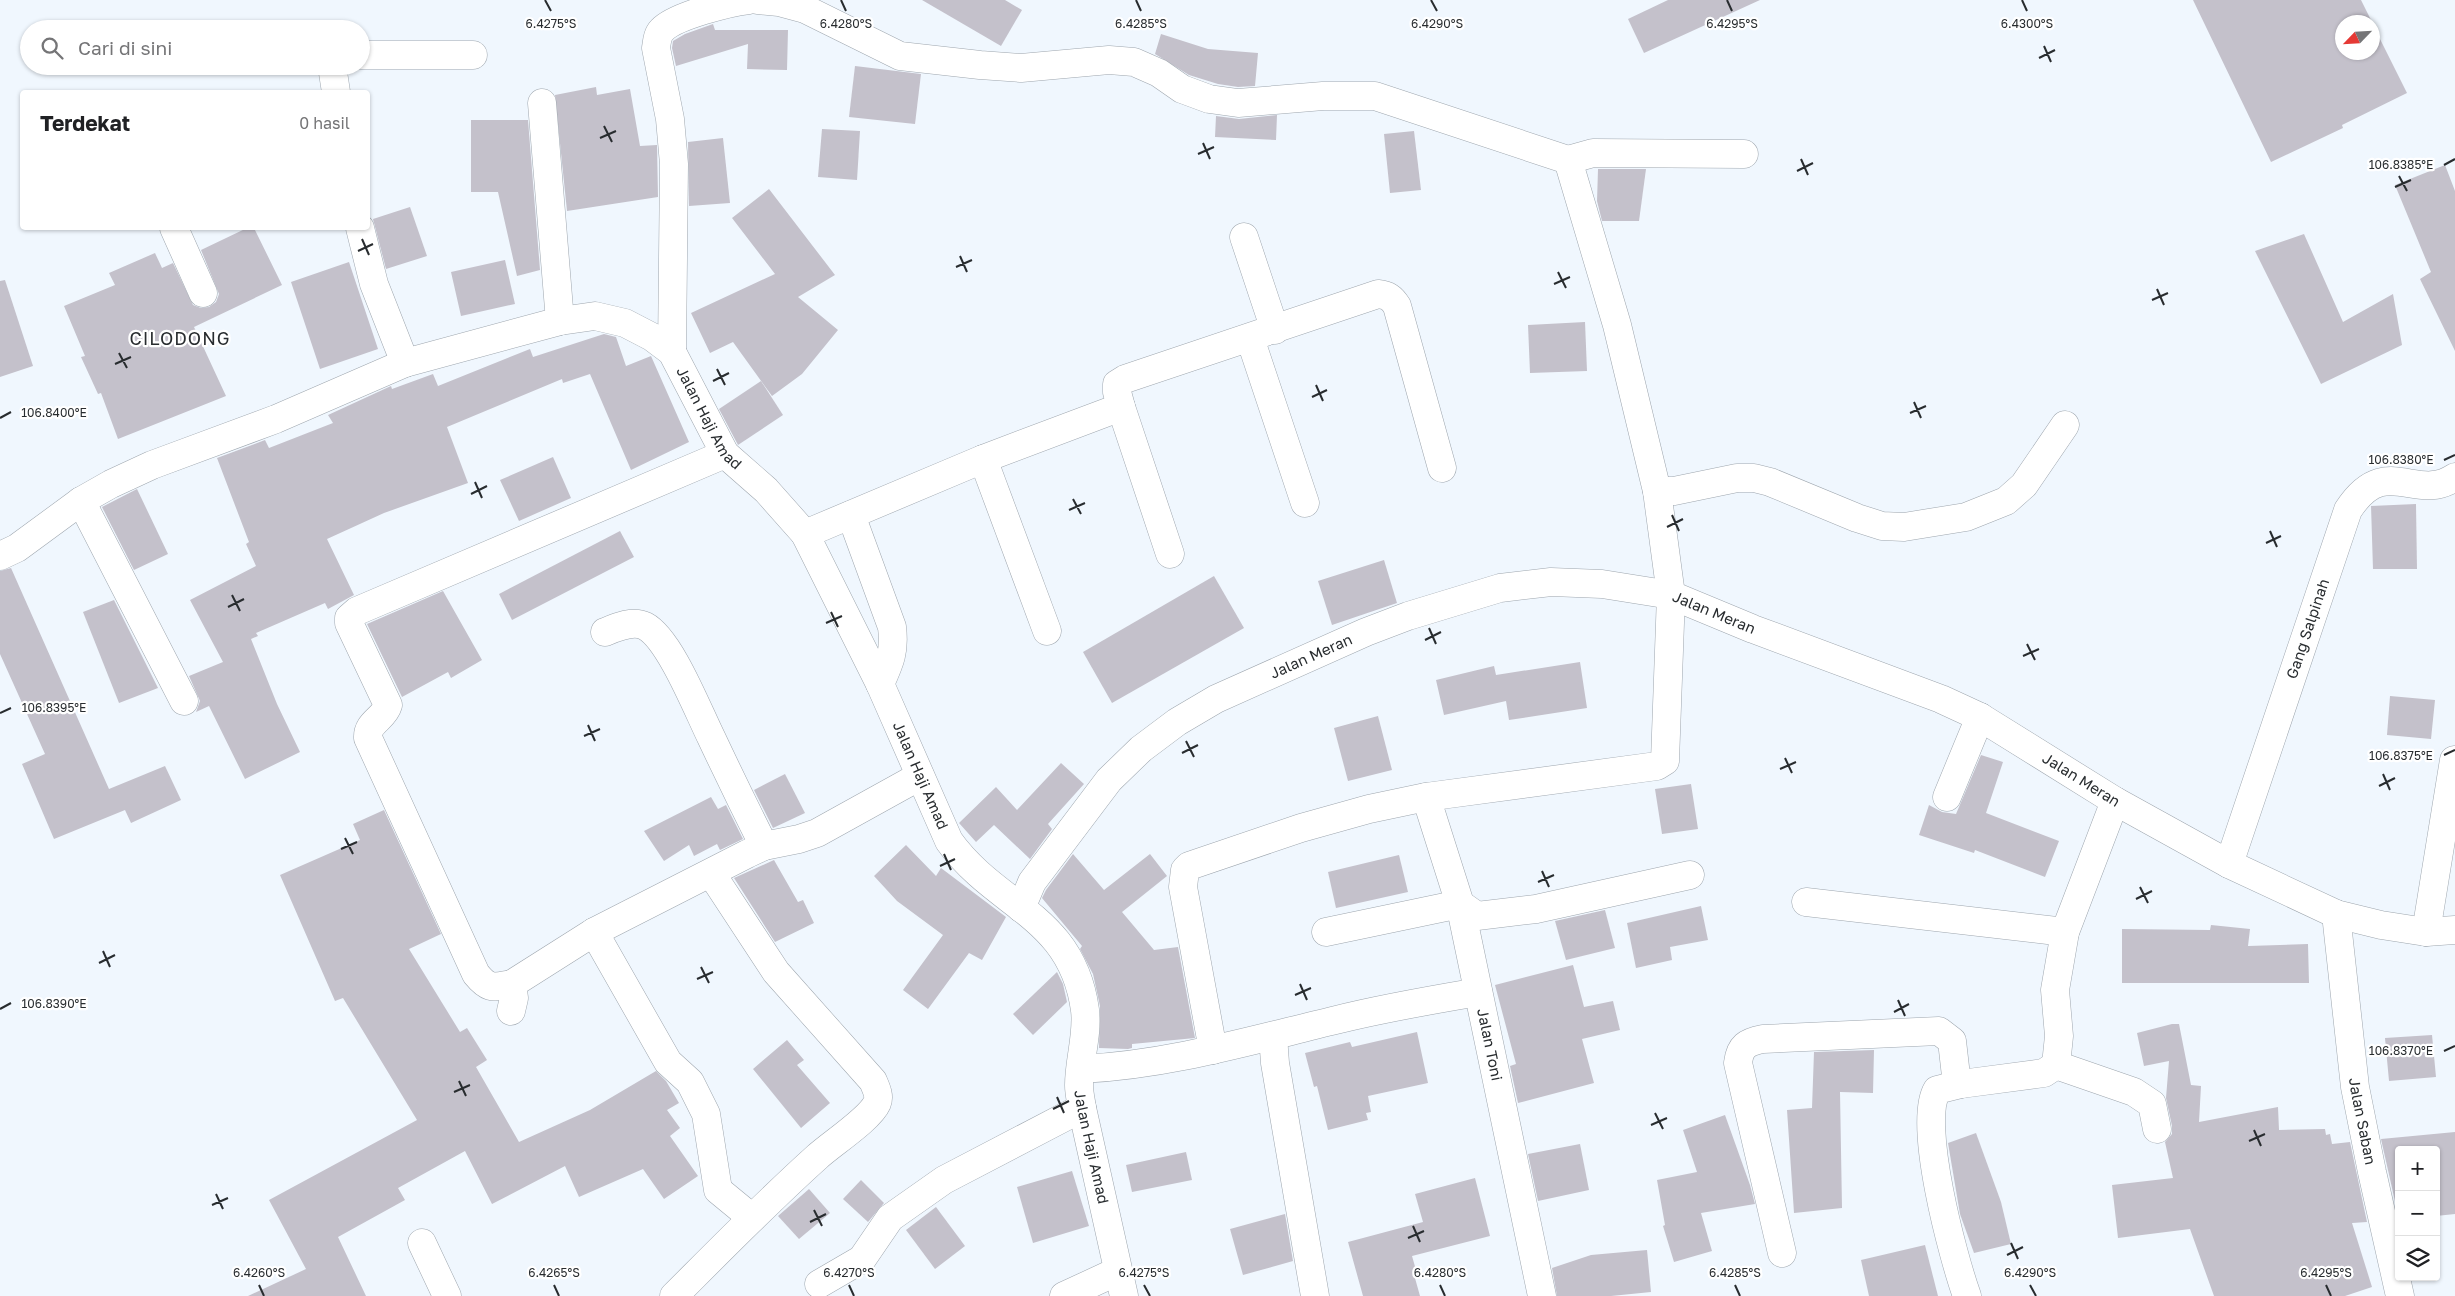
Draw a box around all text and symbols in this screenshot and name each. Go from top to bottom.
north arrow [2335,15,2380,60]
text: 6.4275°S [526,16,577,31]
text: 6.4280°S [820,16,872,31]
text: 6.4285°S [1115,16,1167,31]
text: 6.4290°S [1411,16,1463,31]
text: 6.4295°S [1706,16,1758,31]
text: 6.4300°S [2001,16,2054,31]
search box [20,20,370,75]
icon: search [38,34,66,62]
text: Cari di sini [78,36,172,59]
text: Terdekat [40,110,130,136]
text: 0 hasil [299,113,350,133]
text: 106.8385°E [2369,157,2433,172]
district label: CILODONG [129,327,231,349]
street label: Jalan Haji Amad [673,363,746,473]
text: 106.8400°E [21,405,87,420]
text: 106.8380°E [2368,452,2434,467]
street label: Gang Salpinah [2282,576,2332,681]
street label: Jalan Meran [1670,587,1758,637]
street label: Jalan Meran [1267,629,1355,682]
text: 106.8395°E [22,700,86,715]
street label: Jalan Haji Amad [890,719,953,832]
street label: Jalan Meran [2040,748,2124,810]
text: 106.8375°E [2369,748,2433,763]
text: 106.8390°E [21,996,87,1011]
street label: Jalan Toni [1474,1007,1507,1082]
text: 106.8370°E [2369,1043,2433,1058]
street label: Jalan Saban [2346,1077,2380,1166]
street label: Jalan Haji Amad [1071,1089,1113,1205]
map controls [2395,1146,2440,1281]
button: + [2395,1146,2440,1191]
button: − [2395,1191,2440,1236]
button: layers [2395,1236,2440,1281]
text: 6.4260°S [233,1265,285,1280]
text: 6.4265°S [528,1265,580,1280]
text: 6.4270°S [823,1265,875,1280]
text: 6.4275°S [1119,1265,1170,1280]
text: 6.4280°S [1414,1265,1466,1280]
text: 6.4285°S [1709,1265,1761,1280]
text: 6.4290°S [2004,1265,2056,1280]
text: 6.4295°S [2300,1265,2352,1280]

